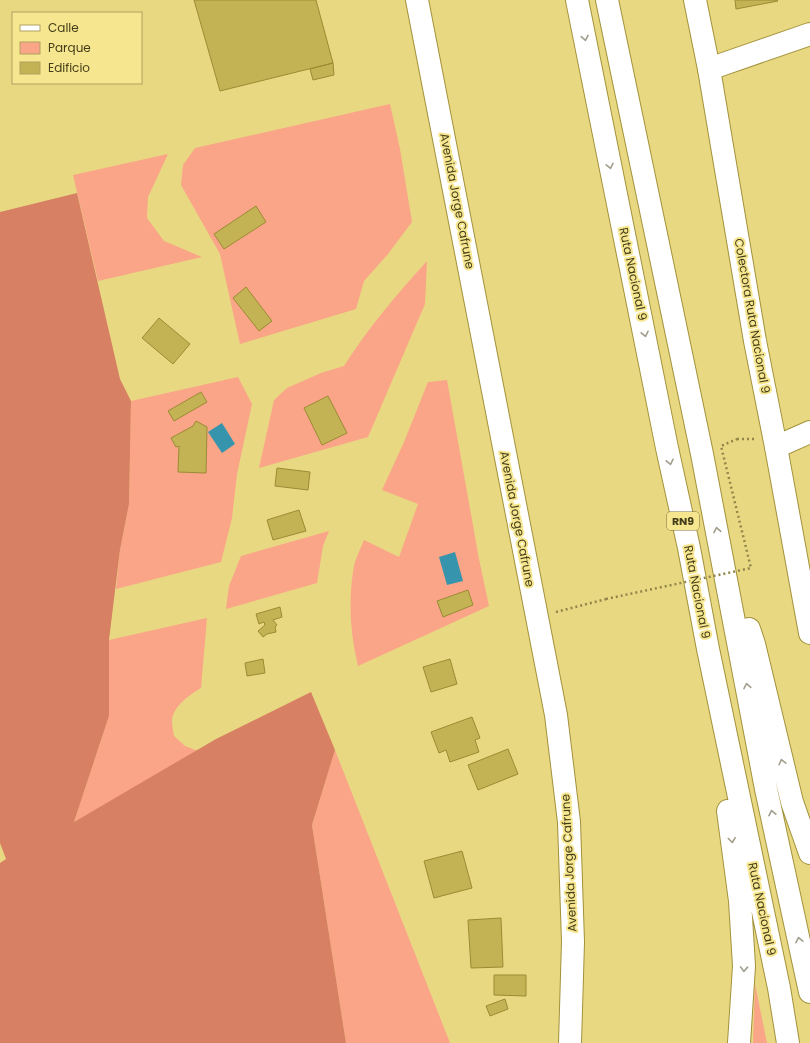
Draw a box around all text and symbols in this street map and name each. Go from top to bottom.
legend [12,12,142,84]
text: Calle [48,19,79,36]
one-way arrow [580,35,588,41]
text: Parque [48,39,91,56]
text: Edificio [48,59,90,76]
street label: Avenida Jorge Cafrune [436,131,479,270]
one-way arrow [606,163,614,169]
street label: Ruta Nacional 9 [615,226,652,322]
street label: Colectora Ruta Nacional 9 [730,237,775,395]
one-way arrow [640,331,649,337]
street label: Avenida Jorge Cafrune [496,449,539,588]
one-way arrow [666,459,674,465]
road number: RN9 [667,512,699,530]
one-way arrow [714,527,722,534]
street label: Ruta Nacional 9 [680,544,715,640]
one-way arrow [743,682,752,689]
one-way arrow [778,759,787,766]
street label: Avenida Jorge Cafrune [556,794,581,932]
one-way arrow [768,810,776,816]
one-way arrow [727,837,736,843]
street label: Ruta Nacional 9 [744,861,781,957]
one-way arrow [796,937,804,943]
one-way arrow [740,966,748,972]

